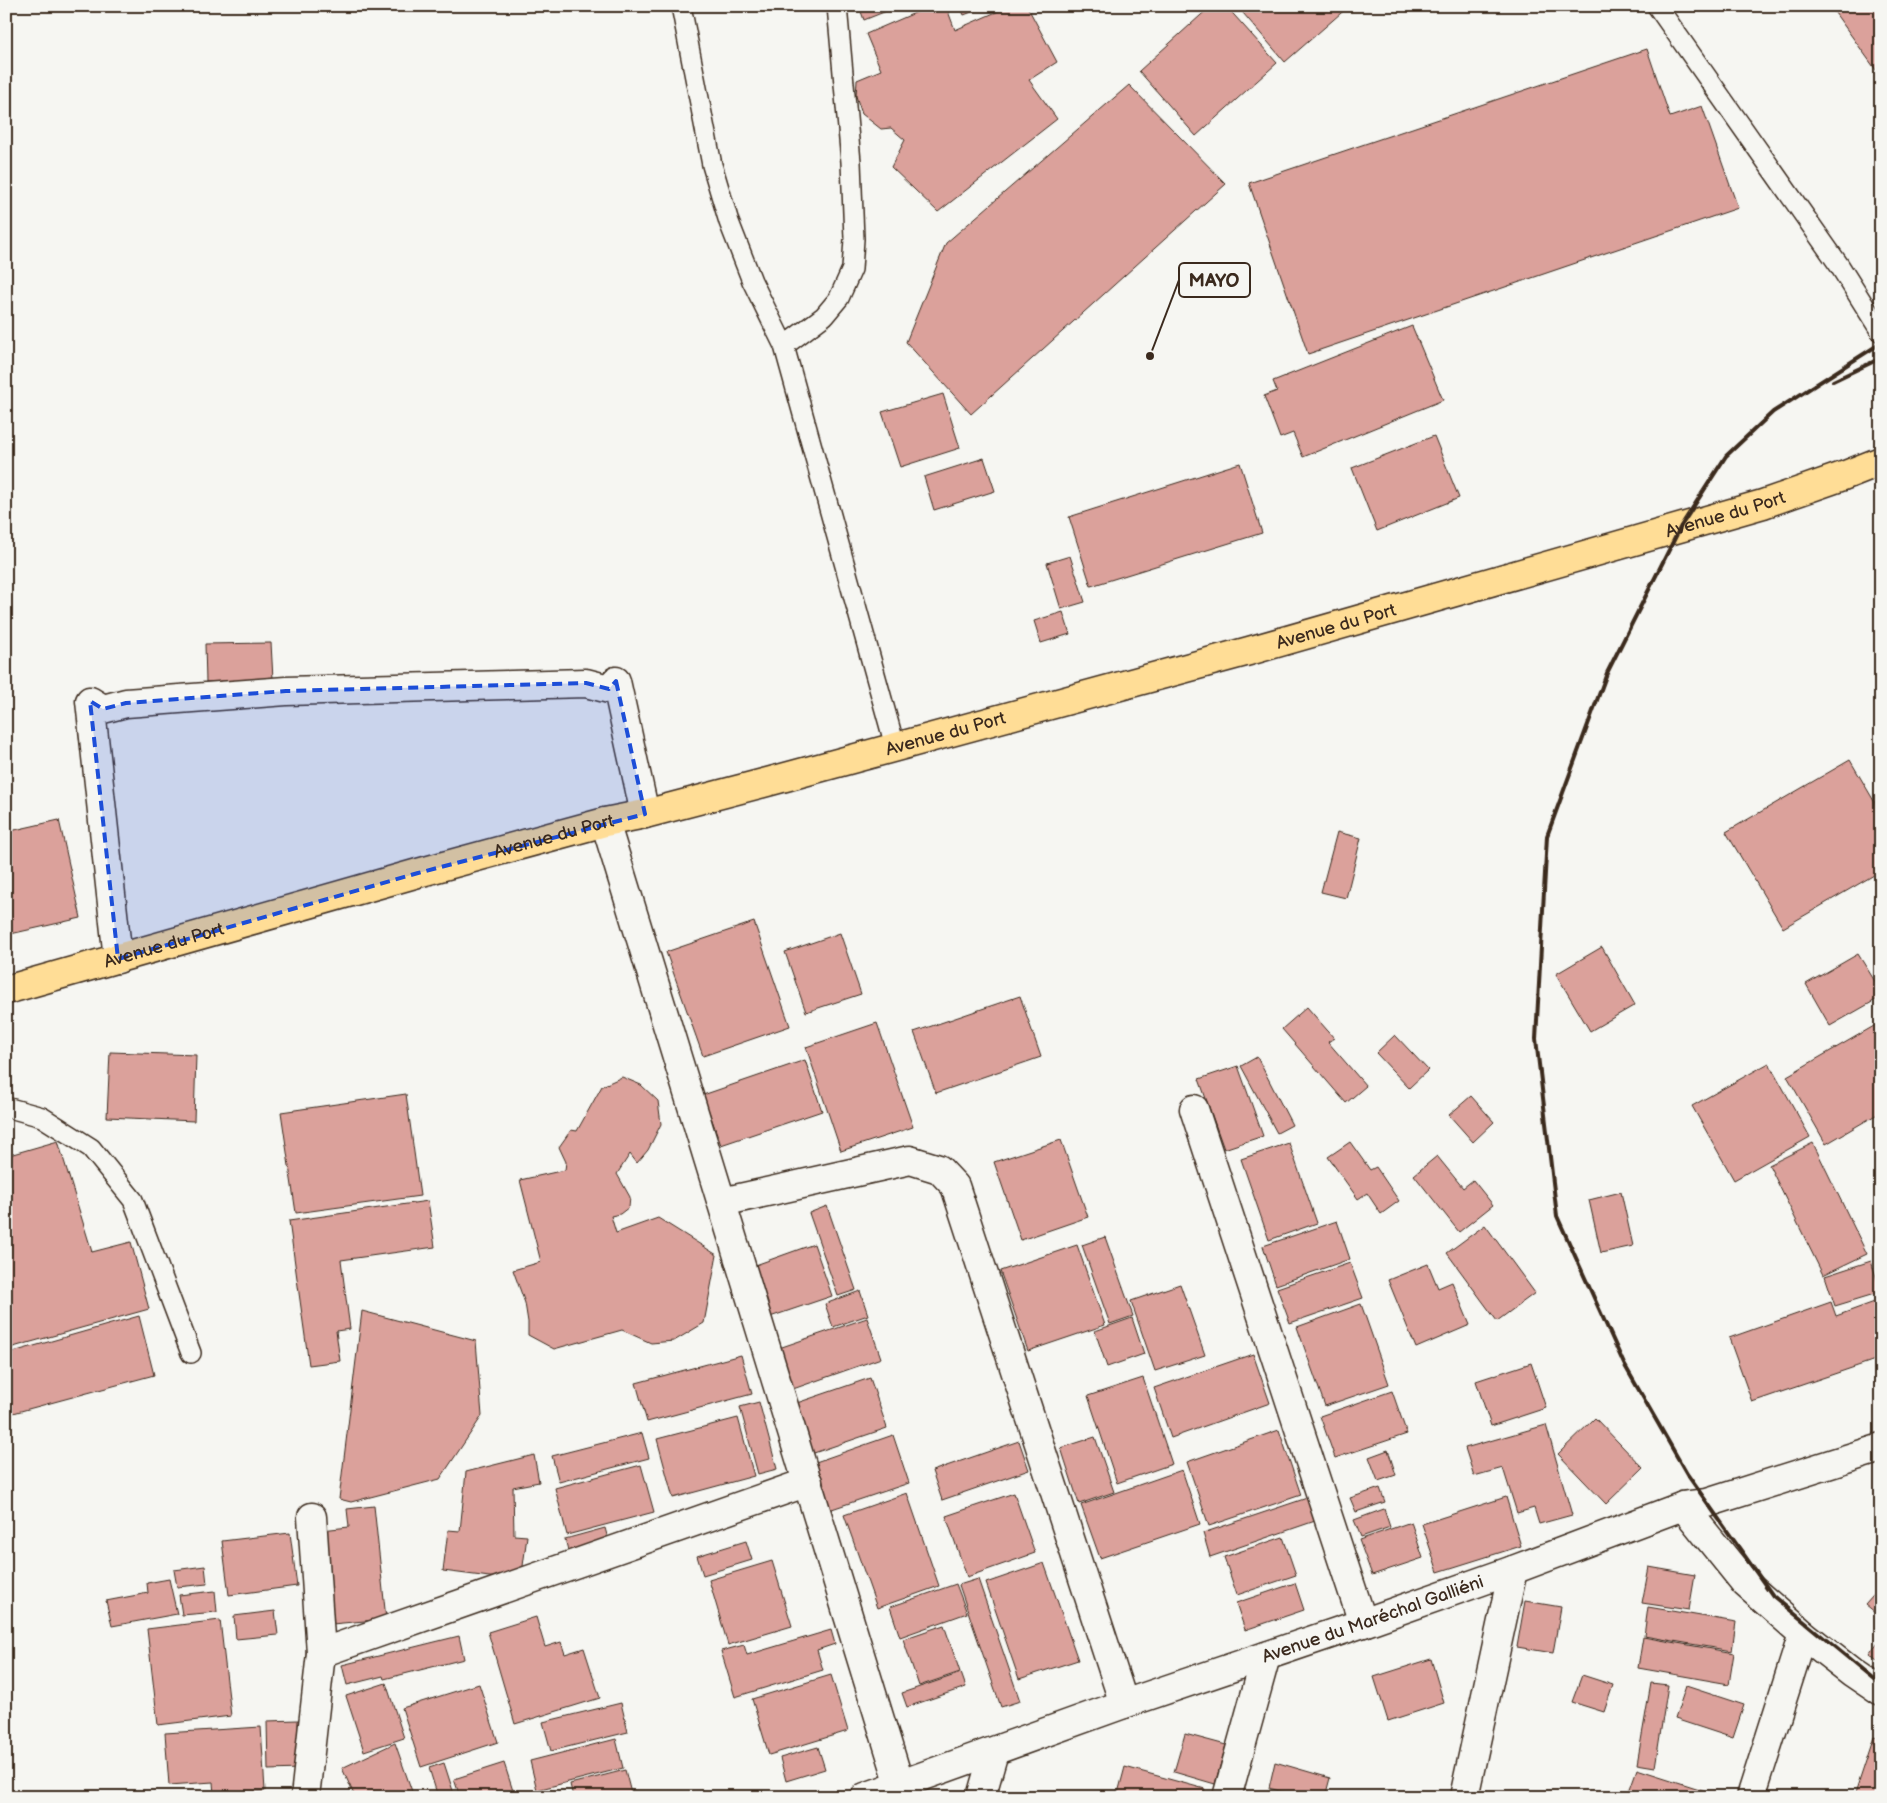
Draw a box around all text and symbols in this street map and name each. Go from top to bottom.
callout: MAYO [1179,263,1250,297]
text: MAYO [1189,270,1239,293]
street label: Avenue du Port [1663,486,1788,542]
street label: Avenue du Port [1274,599,1399,653]
street label: Avenue du Port [883,707,1008,760]
street label: Avenue du Port [491,810,616,862]
street label: Avenue du Port [101,918,227,972]
street label: Avenue du Maréchal Galliéni [1259,1571,1486,1667]

